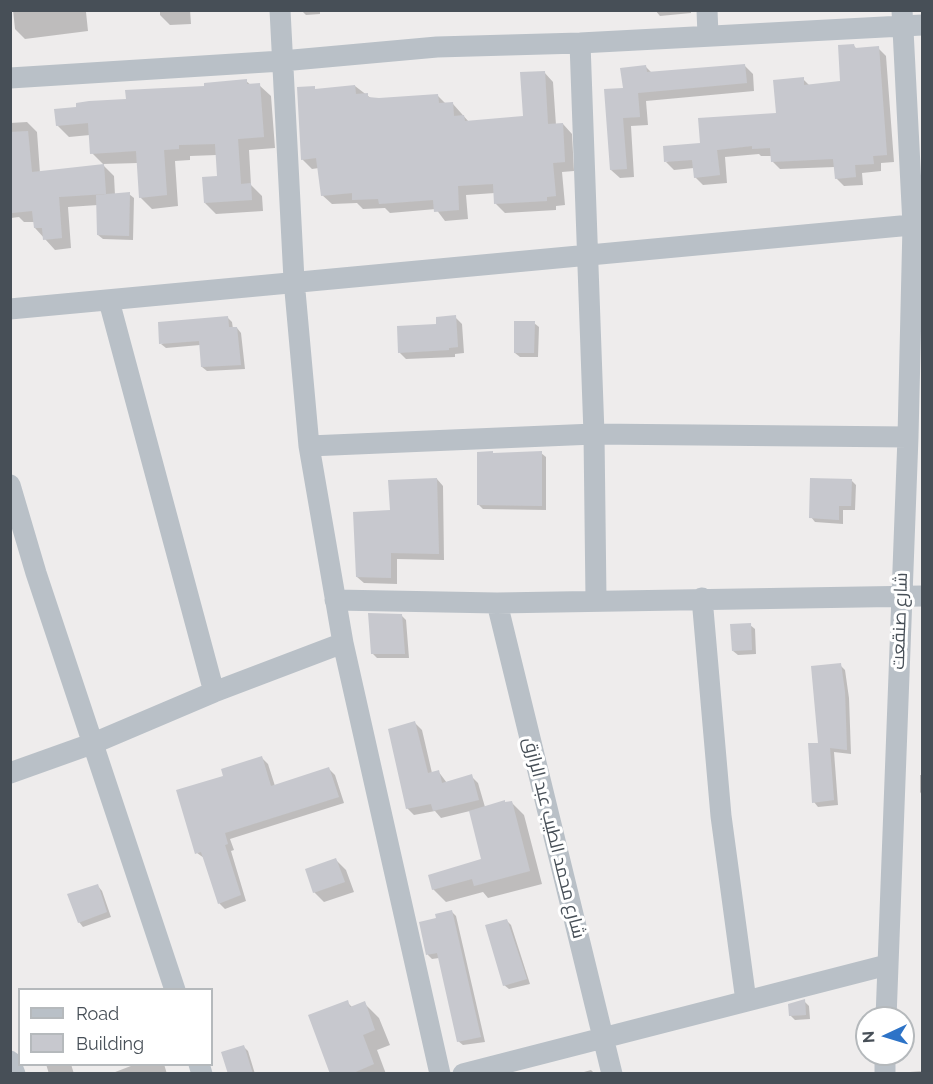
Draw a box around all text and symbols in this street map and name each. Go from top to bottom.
street label: شارع صنقعت [888,572,912,670]
street label: شارع محمد الطيب عبد الرازق [519,735,589,941]
legend [18,988,213,1066]
text: Road [76,1003,119,1024]
north arrow [855,1006,915,1066]
text: N [859,1030,878,1044]
text: Building [76,1033,144,1054]

